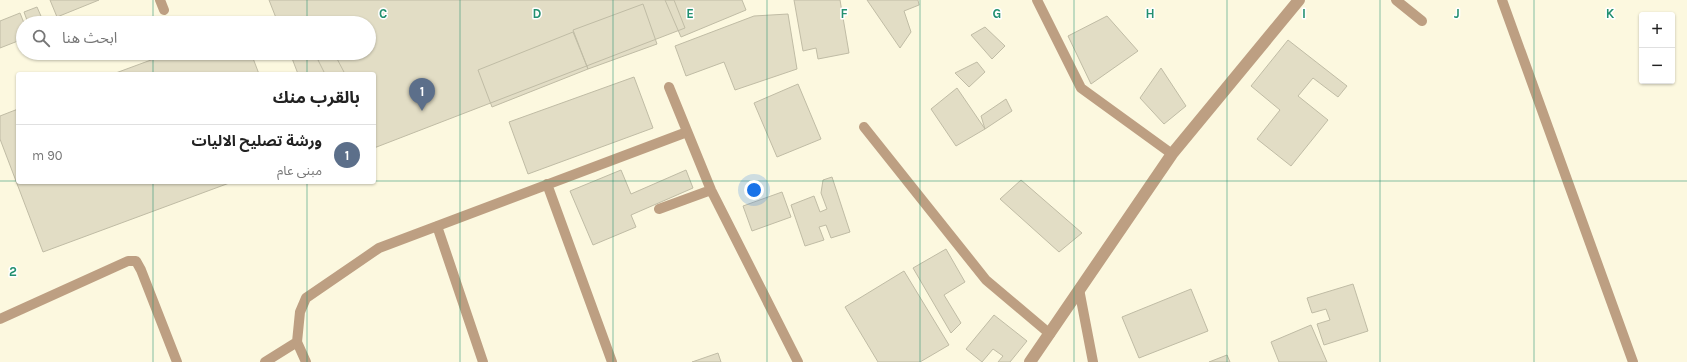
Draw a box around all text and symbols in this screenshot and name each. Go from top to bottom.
text: C [379,6,387,21]
text: D [533,6,542,21]
text: E [686,6,694,21]
text: F [840,6,848,21]
text: G [993,6,1001,21]
text: H [1145,6,1155,21]
text: I [1302,6,1306,21]
text: J [1454,6,1460,21]
text: K [1606,6,1615,21]
map controls [1639,12,1675,84]
button: + [1639,12,1675,48]
search box [16,16,376,60]
icon: search [30,27,52,49]
text: ابحث هنا [62,29,117,47]
button: − [1639,48,1675,84]
pin: 1 [409,78,435,111]
text: بالقرب منك [273,87,360,107]
text: ورشة تصليح الاليات [192,132,322,150]
text: 90 m [32,148,63,163]
text: 1 [345,148,349,163]
text: مبنى عام [277,163,322,178]
your location [744,180,764,200]
text: 2 [9,264,17,279]

